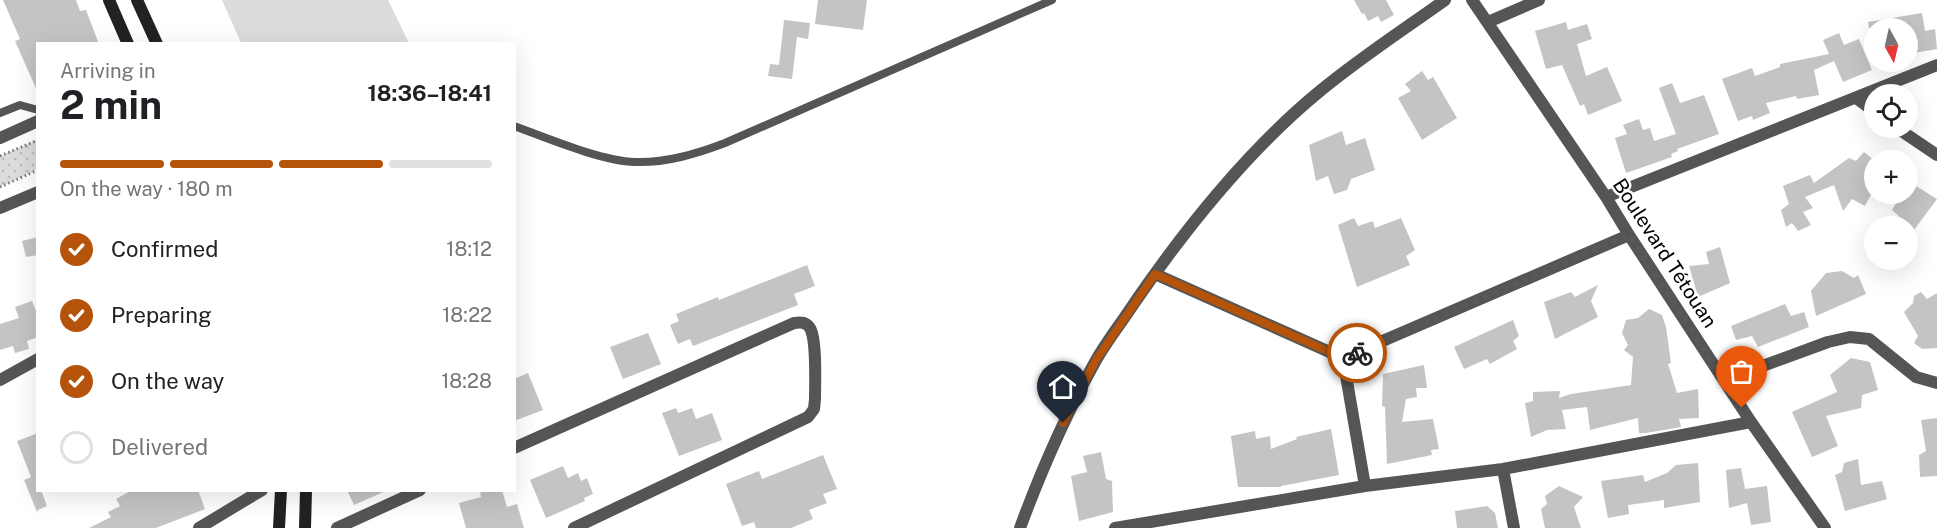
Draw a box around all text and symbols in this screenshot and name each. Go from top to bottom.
north arrow [1864,18,1918,72]
map controls [1864,18,1918,270]
text: Arriving in [60,59,155,83]
text: 18:36–18:41 [367,80,492,106]
text: 2 min [60,82,162,128]
button: locate [1864,84,1918,138]
button: + [1864,150,1918,204]
street label: Boulevard Tétouan [1608,174,1722,332]
text: On the way · 180 m [60,177,232,201]
button: − [1864,216,1918,270]
icon: check [60,233,93,266]
text: Confirmed [111,236,218,262]
text: 18:12 [446,237,492,261]
icon: check [60,299,93,332]
text: Preparing [111,302,212,328]
text: 18:22 [442,303,492,327]
courier [1327,323,1387,383]
icon: bike [1341,337,1374,370]
pin [1716,346,1767,408]
icon: bag [1725,355,1758,388]
pin [1037,361,1088,423]
icon: check [60,365,93,398]
text: On the way [111,368,224,394]
text: 18:28 [441,369,492,393]
icon: home [1046,370,1079,403]
text: Delivered [111,434,208,460]

